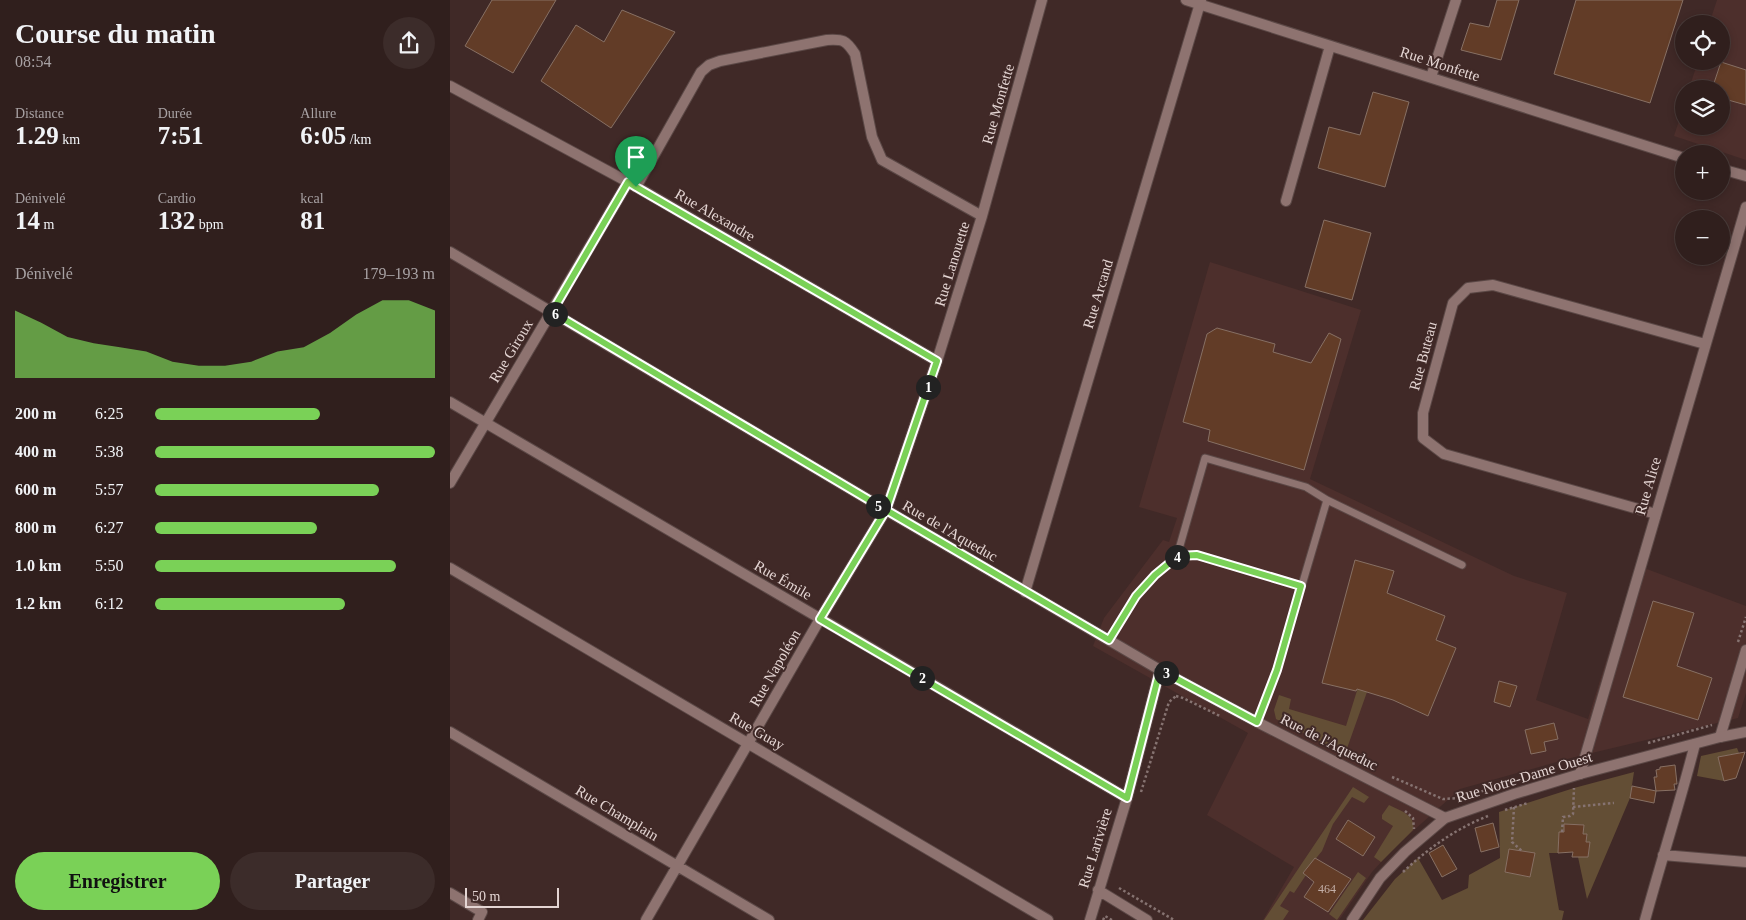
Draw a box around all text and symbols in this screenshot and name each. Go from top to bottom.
map controls [1675,15,1730,265]
button: locate [1675,15,1730,70]
button: share [383,17,435,69]
text: Course du matin [15,18,216,49]
street label: Rue Monfette [1398,44,1482,85]
text: 08:54 [15,53,51,70]
street label: Rue Monfette [979,62,1017,146]
button: layers [1675,80,1730,135]
text: Distance [15,106,64,121]
text: Durée [158,106,192,121]
text: Allure [300,106,336,121]
text: 1.29 [15,122,59,149]
text: 7:51 [158,122,203,149]
text: 6:05 [300,122,346,149]
text: km [59,132,80,147]
text: /km [346,132,371,147]
pin [615,136,657,187]
icon: arrive [622,143,650,171]
button: + [1675,145,1730,200]
street label: Rue Alexandre [672,186,758,244]
text: Dénivelé [15,191,66,206]
text: Cardio [158,191,196,206]
text: kcal [300,191,324,206]
text: 14 [15,207,40,234]
text: 132 [158,207,195,234]
text: 81 [300,207,325,234]
button: − [1675,210,1730,265]
text: m [40,217,54,232]
text: bpm [195,217,224,232]
street label: Rue Lanouette [932,219,973,308]
street label: Rue Arcand [1080,257,1116,330]
text: Dénivelé [15,265,73,282]
text: 179–193 m [363,265,435,282]
pin: 6 [542,302,568,326]
text: 6 [552,307,559,322]
street label: Rue Giroux [486,316,536,385]
street label: Rue Buteau [1406,319,1440,392]
pin: 1 [916,374,940,400]
text: 1 [925,380,932,395]
text: 200 m [15,405,56,422]
text: 6:25 [95,405,123,422]
text: 400 m [15,443,56,460]
text: 5:38 [95,443,123,460]
street label: Rue Alice [1632,455,1664,517]
text: 600 m [15,481,56,498]
text: 5:57 [95,481,123,498]
pin: 5 [866,494,890,518]
street label: Rue de l'Aqueduc [900,497,1001,565]
text: 5 [875,499,882,514]
text: 800 m [15,519,56,536]
text: 6:27 [95,519,123,536]
pin: 4 [1164,544,1190,570]
text: 4 [1174,550,1181,565]
text: 1.0 km [15,557,61,574]
text: 5:50 [95,557,123,574]
street label: Rue Émile [751,557,815,603]
text: 1.2 km [15,595,61,612]
text: 6:12 [95,595,123,612]
street label: Rue Napoléon [747,626,804,709]
pin: 3 [1154,660,1178,686]
pin: 2 [910,666,934,690]
text: 3 [1163,666,1170,681]
text: 2 [919,671,926,686]
street label: Rue Guay [727,709,788,753]
street label: Rue de l'Aqueduc [1278,711,1381,774]
street label: Rue Notre-Dame Ouest [1454,748,1595,805]
street label: Rue Champlain [573,782,662,844]
street label: Rue Larivière [1075,806,1115,890]
button: Enregistrer [15,852,220,910]
button: Partager [230,852,435,910]
house number: 464 [1318,882,1336,896]
scale bar [465,885,559,908]
text: 50 m [472,889,500,904]

